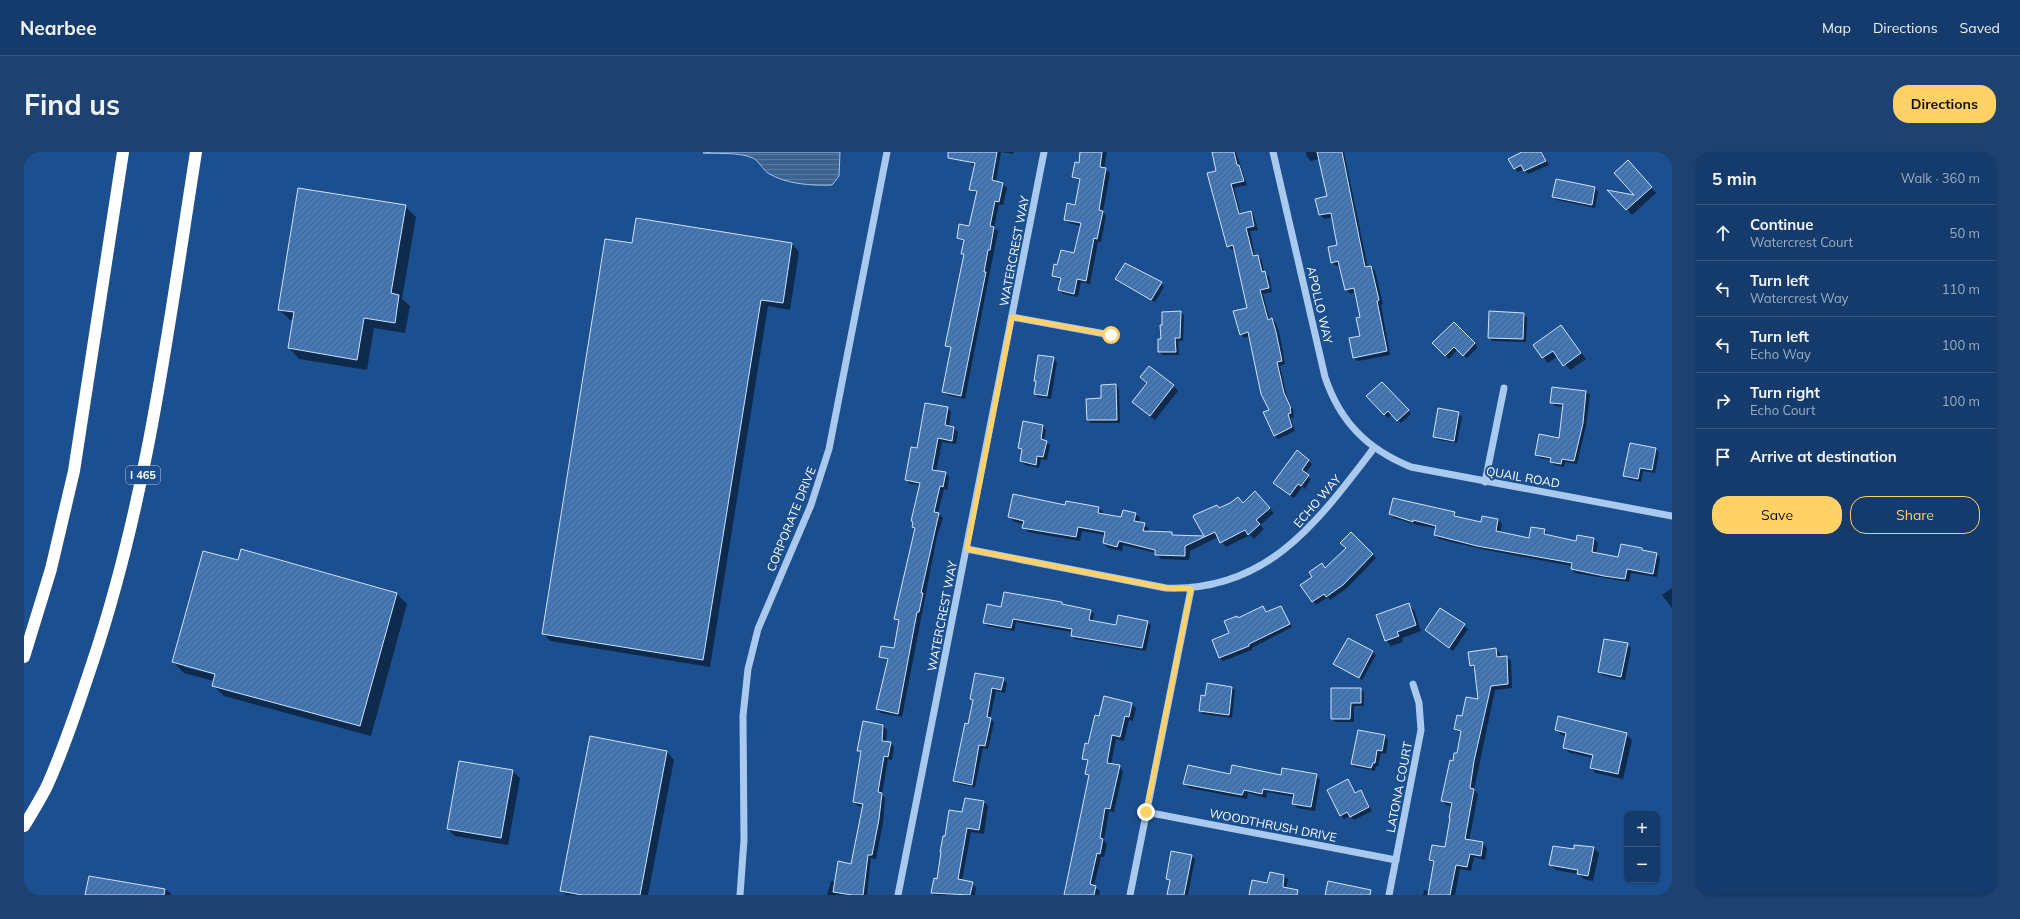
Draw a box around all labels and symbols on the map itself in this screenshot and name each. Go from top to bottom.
street label: WATERCREST WAY [996,194,1032,308]
street label: APOLLO WAY [1304,265,1336,346]
route start [1102,326,1120,344]
street label: QUAIL ROAD [1485,463,1561,491]
street label: CORPORATE DRIVE [763,464,819,574]
road number: I 465 [126,466,160,484]
street label: ECHO WAY [1290,471,1344,530]
street label: WATERCREST WAY [924,559,960,673]
street label: LATONA COURT [1383,739,1415,834]
route end [1137,803,1155,821]
street label: WOODTHRUSH DRIVE [1208,805,1338,845]

